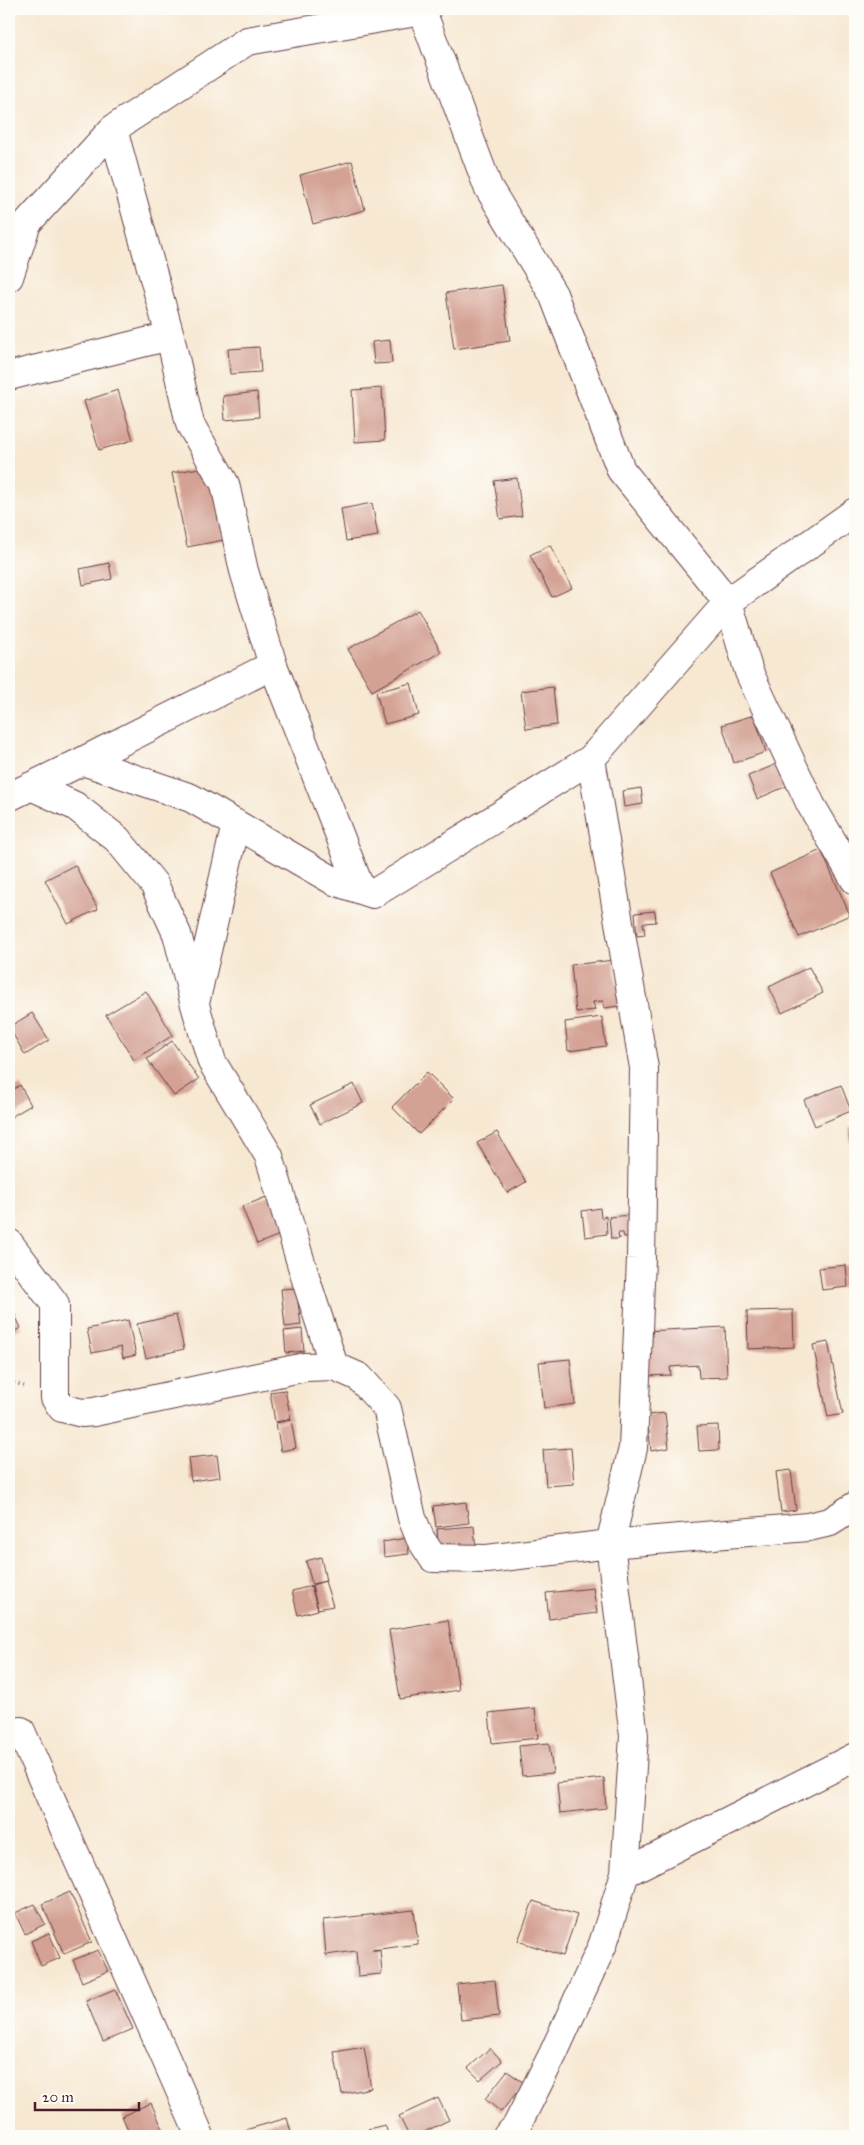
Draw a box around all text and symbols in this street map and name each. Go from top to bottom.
scale bar [35,2080,139,2112]
text: 20 m [42,2088,74,2106]

